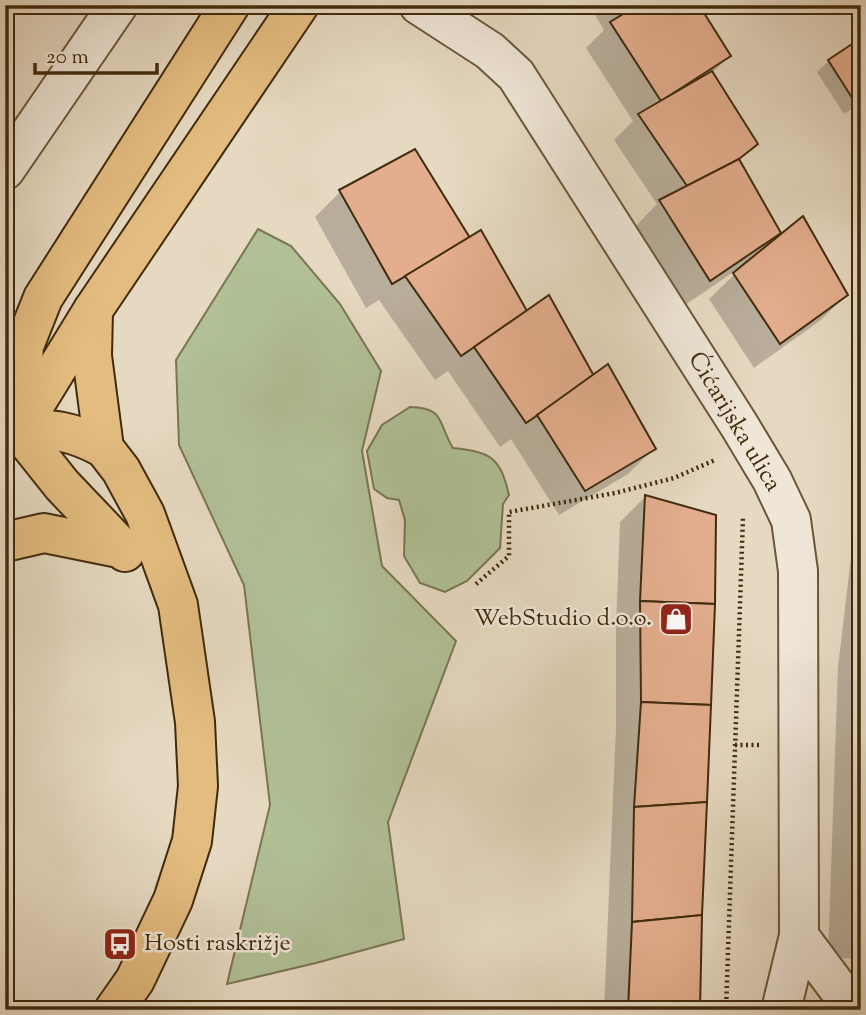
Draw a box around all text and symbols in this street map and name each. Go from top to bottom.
scale bar [35,32,158,76]
text: 20 m [46,43,89,73]
street label: Ćićarijska ulica [679,346,789,498]
shop icon: WebStudio d.o.o. [657,600,695,638]
place label: WebStudio d.o.o. [473,602,652,636]
bus stop icon: Hosti raskrižje [101,925,139,963]
place label: Hosti raskrižje [144,927,291,961]

